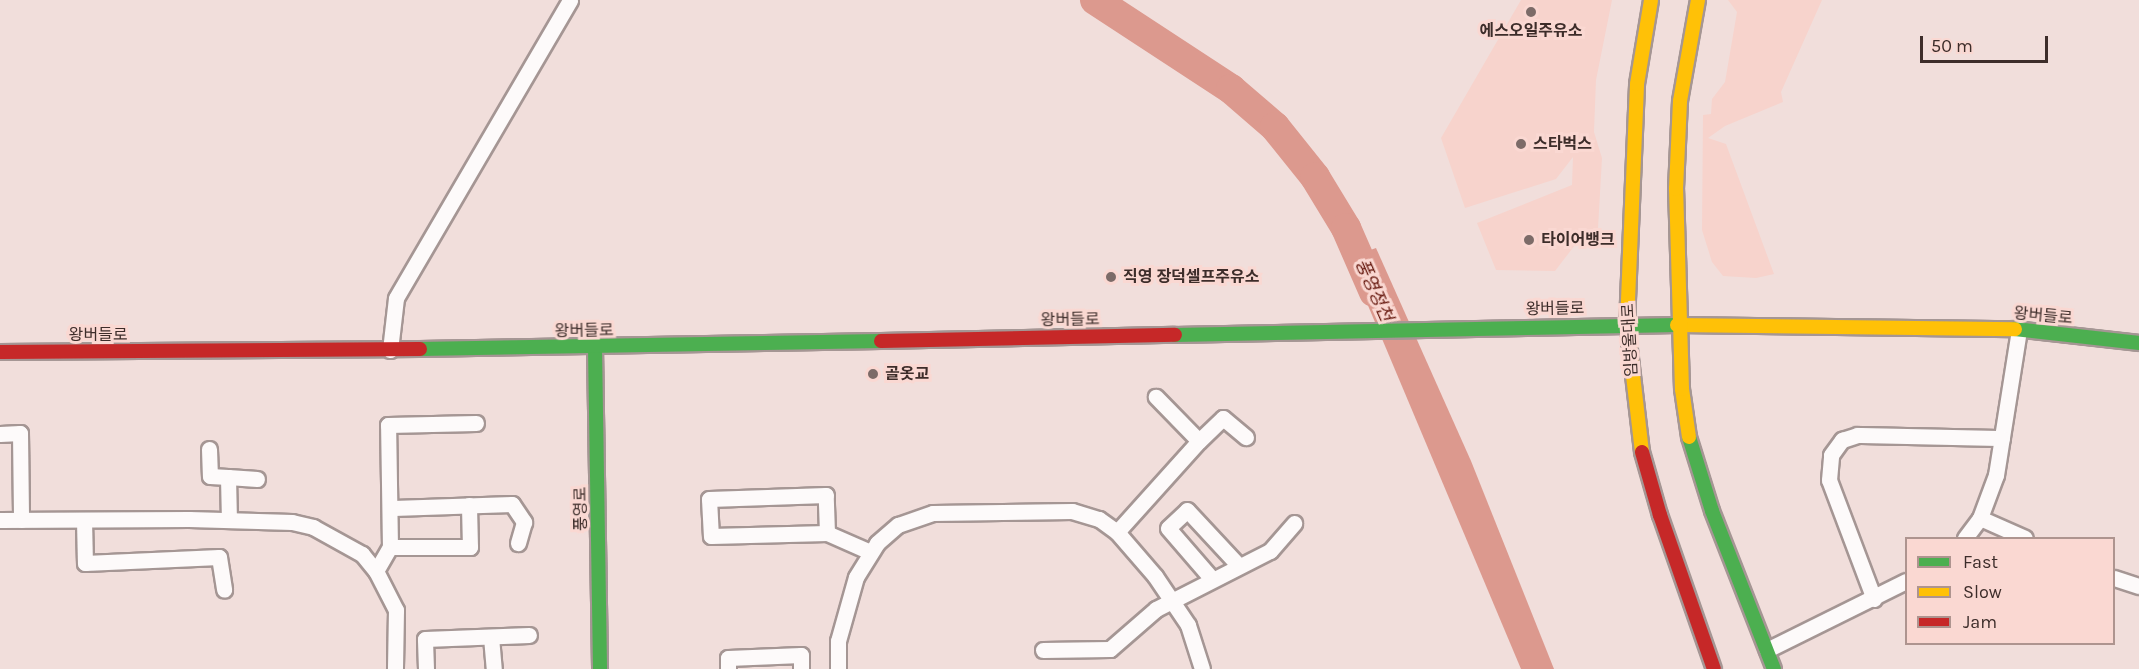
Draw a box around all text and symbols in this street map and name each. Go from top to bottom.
marker: 에스오일주유소 [1524,5,1538,19]
place label: 에스오일주유소 [1479,21,1583,41]
scale bar [1923,24,2050,62]
text: 50 m [1931,35,1973,57]
place label: 스타벅스 [1533,134,1592,154]
marker: 스타벅스 [1514,137,1528,151]
place label: 타이어뱅크 [1541,230,1615,250]
marker: 타이어뱅크 [1522,233,1536,247]
water label: 풍영정천 [1351,255,1397,325]
place label: 직영 장덕셀프주유소 [1123,267,1260,287]
marker: 직영 장덕셀프주유소 [1104,270,1118,284]
street label: 왕버들로 [1525,299,1585,319]
street label: 임방울대로 [1618,303,1642,377]
street label: 왕버들로 [2013,304,2073,328]
street label: 왕버들로 [1040,310,1100,330]
street label: 왕버들로 [554,321,614,341]
street label: 왕버들로 [69,325,127,345]
place label: 골옷교 [885,364,929,384]
marker: 골옷교 [866,367,880,381]
street label: 풍영로 [571,487,591,531]
legend [1905,537,2115,645]
text: Fast [1963,551,1998,573]
text: Slow [1963,581,2002,603]
text: Jam [1963,611,1997,633]

